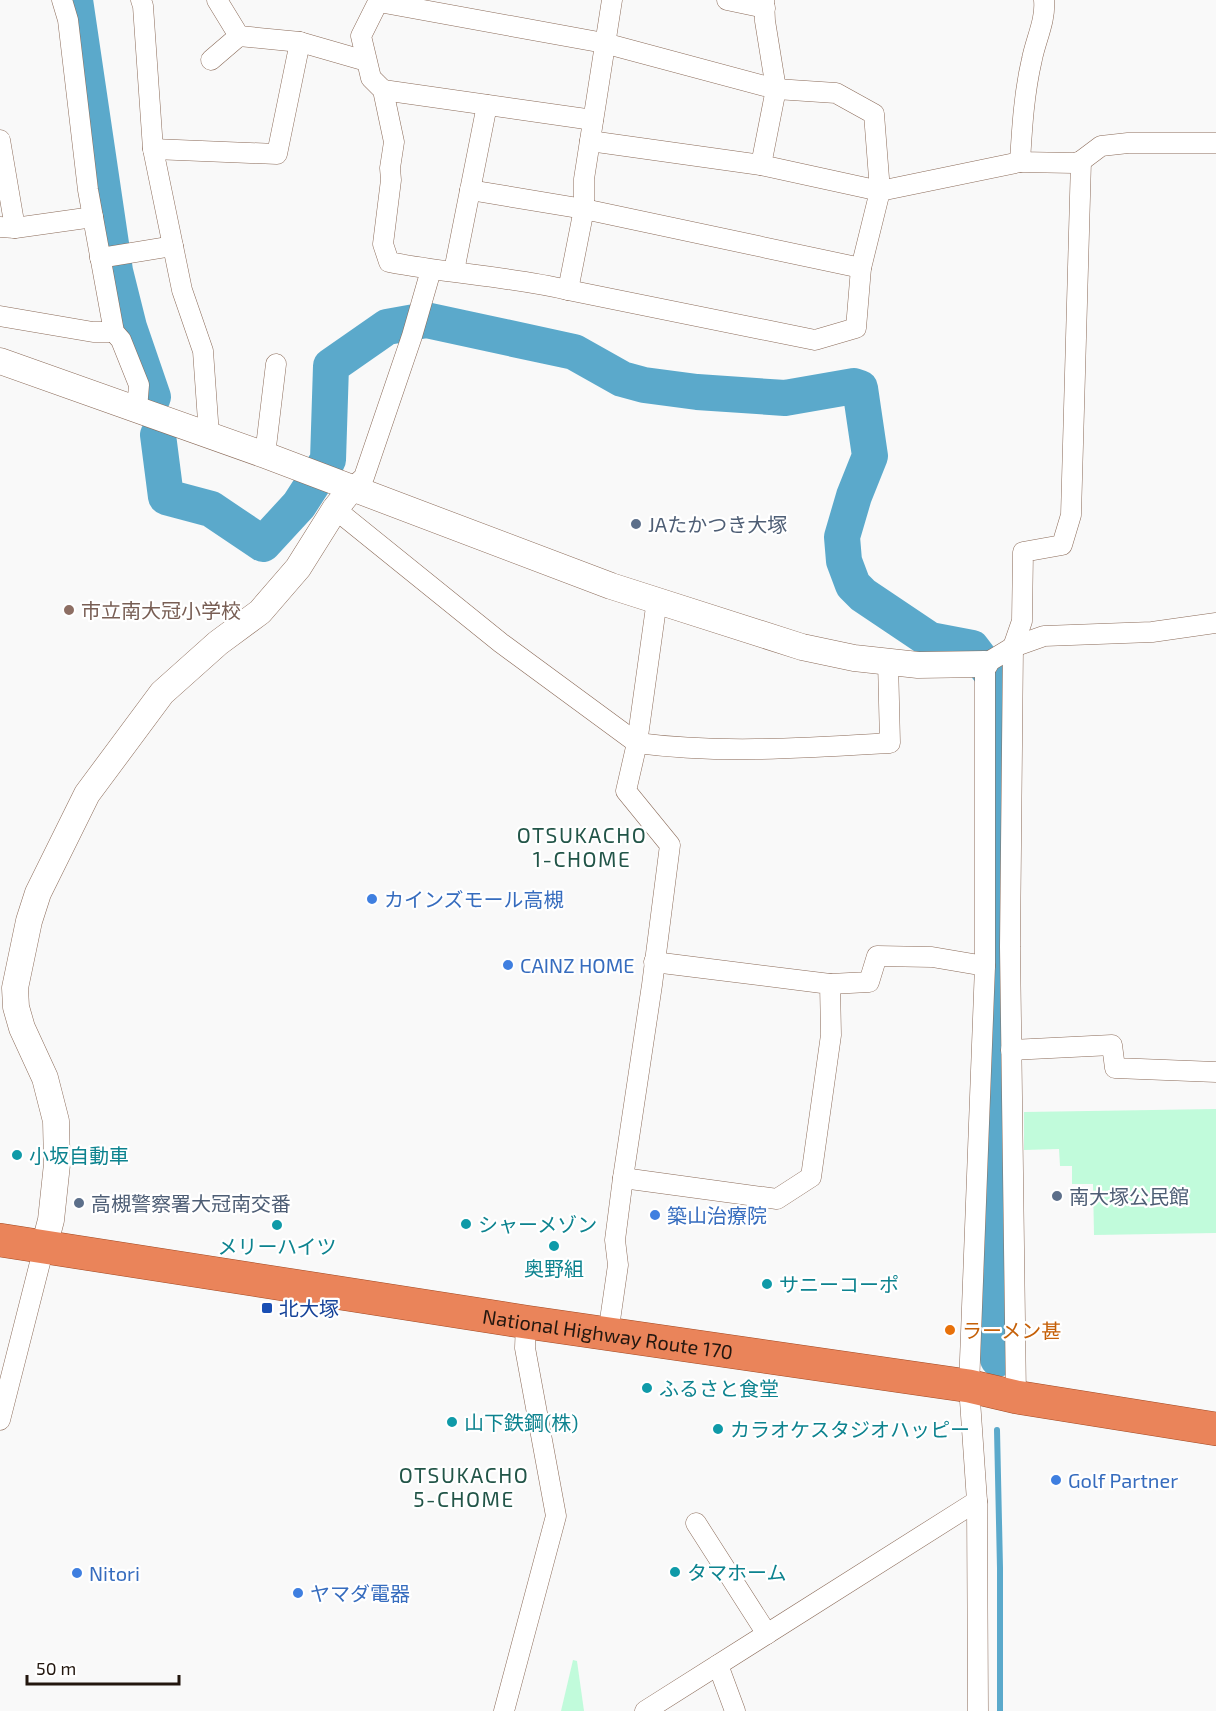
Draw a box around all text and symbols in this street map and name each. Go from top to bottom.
place label: JAたかつき大塚 [648,512,787,536]
marker: JAたかつき大塚 [629,517,643,531]
place label: 市立南大冠小学校 [81,598,241,622]
marker: 市立南大冠小学校 [62,603,76,617]
district label: OTSUKACHO 1-CHOME [517,822,647,871]
place label: カインズモール高槻 [384,887,564,911]
marker: カインズモール高槻 [365,892,379,906]
place label: CAINZ HOME [520,953,634,977]
marker: CAINZ HOME [501,958,515,972]
place label: 小坂自動車 [29,1143,129,1167]
marker: 小坂自動車 [10,1148,24,1162]
place label: 南大塚公民館 [1069,1184,1189,1208]
marker: 南大塚公民館 [1050,1189,1064,1203]
place label: 高槻警察署大冠南交番 [91,1191,291,1215]
marker: 高槻警察署大冠南交番 [72,1196,86,1210]
place label: 築山治療院 [667,1203,767,1227]
marker: 築山治療院 [648,1208,662,1222]
place label: シャーメゾン [478,1212,597,1236]
marker: シャーメゾン [459,1217,473,1231]
marker: メリーハイツ [270,1218,284,1232]
place label: メリーハイツ [217,1234,337,1258]
marker: 奥野組 [547,1239,561,1253]
place label: 奥野組 [524,1256,584,1280]
place label: サニーコーポ [779,1272,899,1296]
marker: サニーコーポ [760,1277,774,1291]
place label: 北大塚 [279,1296,339,1320]
marker: 北大塚 [260,1301,274,1315]
street label: National Highway Route 170 [481,1303,735,1364]
place label: ラーメン甚 [962,1318,1061,1342]
marker: ラーメン甚 [943,1323,957,1337]
place label: ふるさと食堂 [659,1376,779,1400]
marker: ふるさと食堂 [640,1381,654,1395]
place label: 山下鉄鋼(株) [464,1410,578,1434]
marker: 山下鉄鋼(株) [445,1415,459,1429]
place label: カラオケスタジオハッピー [730,1417,970,1441]
marker: カラオケスタジオハッピー [711,1422,725,1436]
district label: OTSUKACHO 5-CHOME [399,1462,529,1511]
place label: Golf Partner [1068,1468,1178,1492]
marker: Golf Partner [1049,1473,1063,1487]
place label: タマホーム [687,1560,786,1584]
place label: Nitori [89,1561,140,1585]
marker: タマホーム [668,1565,682,1579]
marker: Nitori [70,1566,84,1580]
place label: ヤマダ電器 [310,1581,410,1605]
marker: ヤマダ電器 [291,1586,305,1600]
scale bar [27,1648,178,1686]
text: 50 m [36,1657,76,1679]

